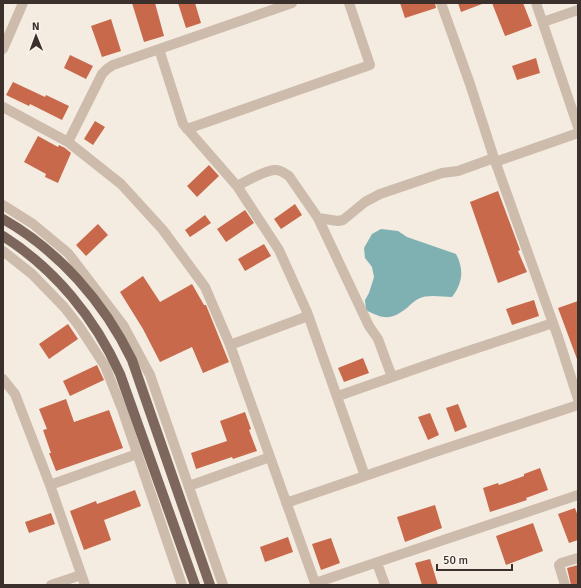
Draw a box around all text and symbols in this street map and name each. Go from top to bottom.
north arrow [16,16,56,56]
text: N [32,20,40,33]
scale bar [437,546,512,572]
text: 50 m [443,553,468,568]

